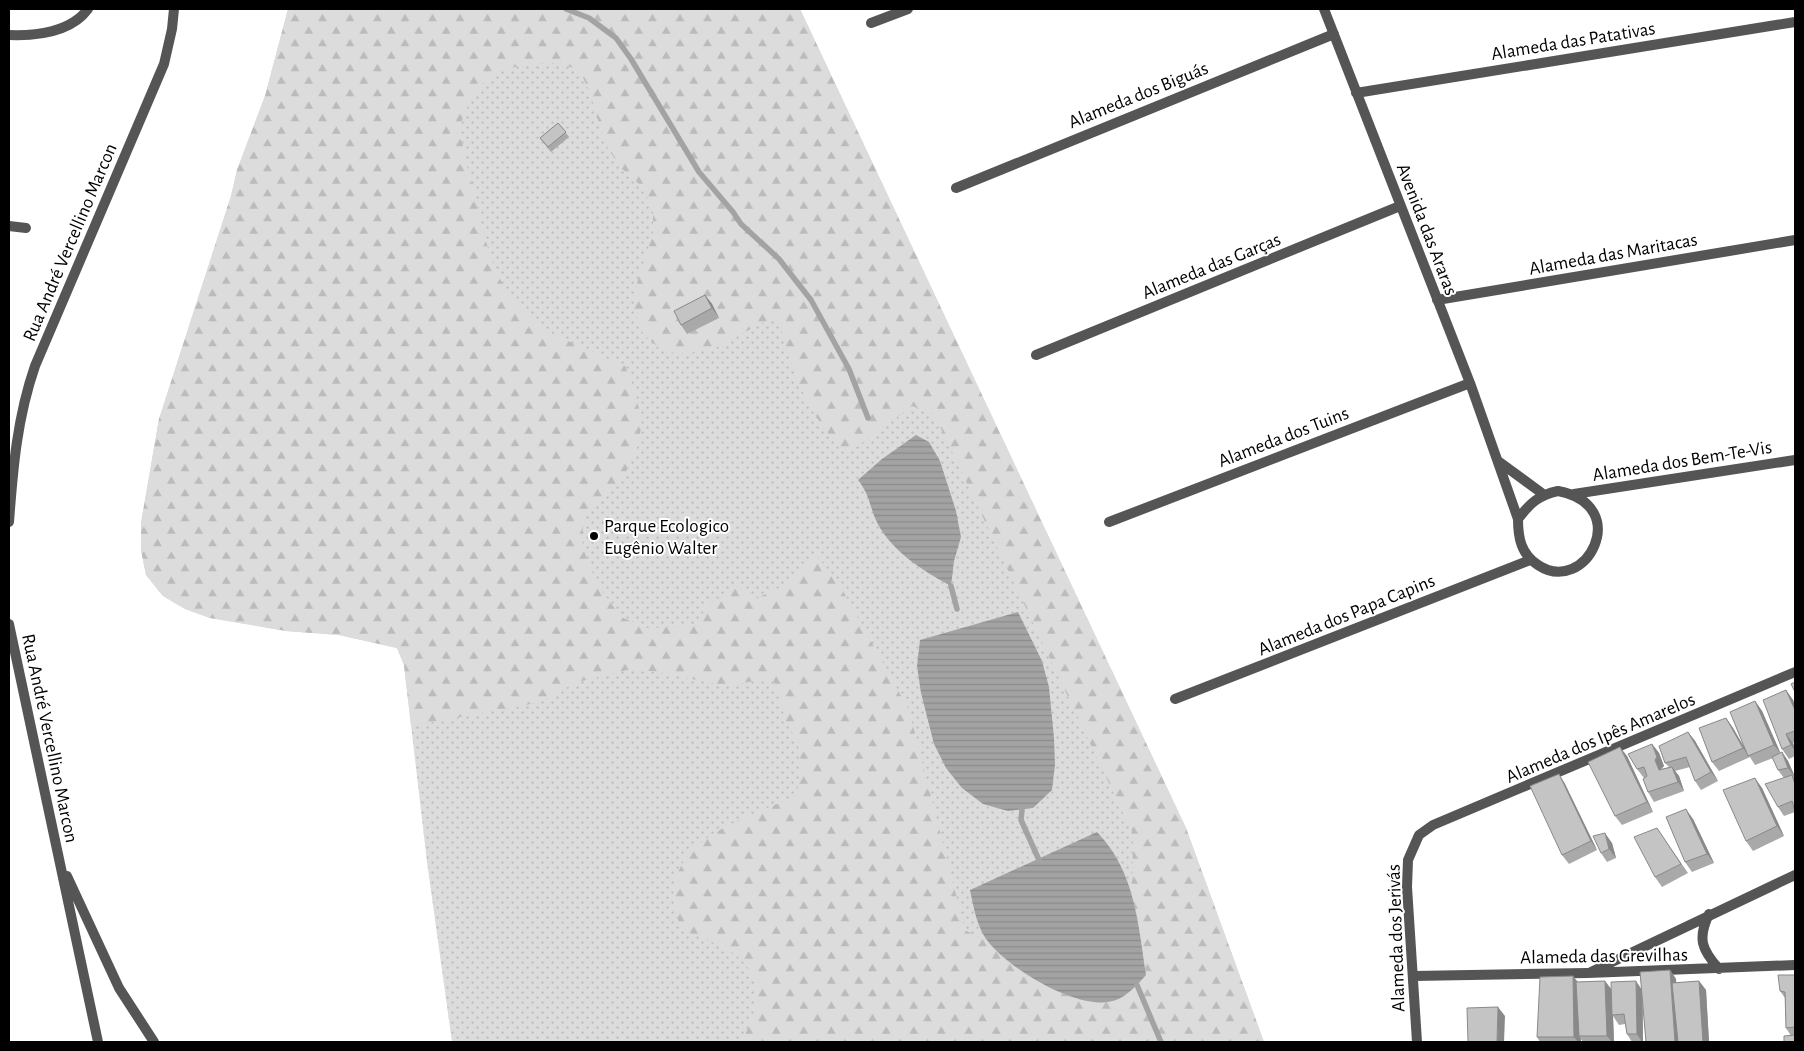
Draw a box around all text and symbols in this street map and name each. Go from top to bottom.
street label: Alameda das Patativas [1490,19,1657,64]
street label: Alameda dos Biguás [1066,59,1211,132]
street label: Rua André Vercellino Marcon [20,141,121,344]
street label: Avenida das Araras [1393,161,1460,298]
street label: Alameda das Garças [1140,230,1284,303]
street label: Alameda das Maritacas [1528,230,1699,279]
street label: Alameda dos Tuins [1216,404,1352,471]
street label: Alameda dos Bem-Te-Vis [1591,438,1773,485]
place label: Parque Ecologico Eugênio Walter [604,517,729,558]
marker: Parque Ecologico Eugênio Walter [588,530,600,542]
street label: Alameda dos Papa Capins [1255,571,1438,660]
street label: Rua André Vercellino Marcon [18,632,81,844]
street label: Alameda dos Ipês Amarelos [1503,690,1698,787]
street label: Alameda dos Jerivás [1384,864,1409,1012]
street label: Alameda das Grevilhas [1520,946,1688,967]

